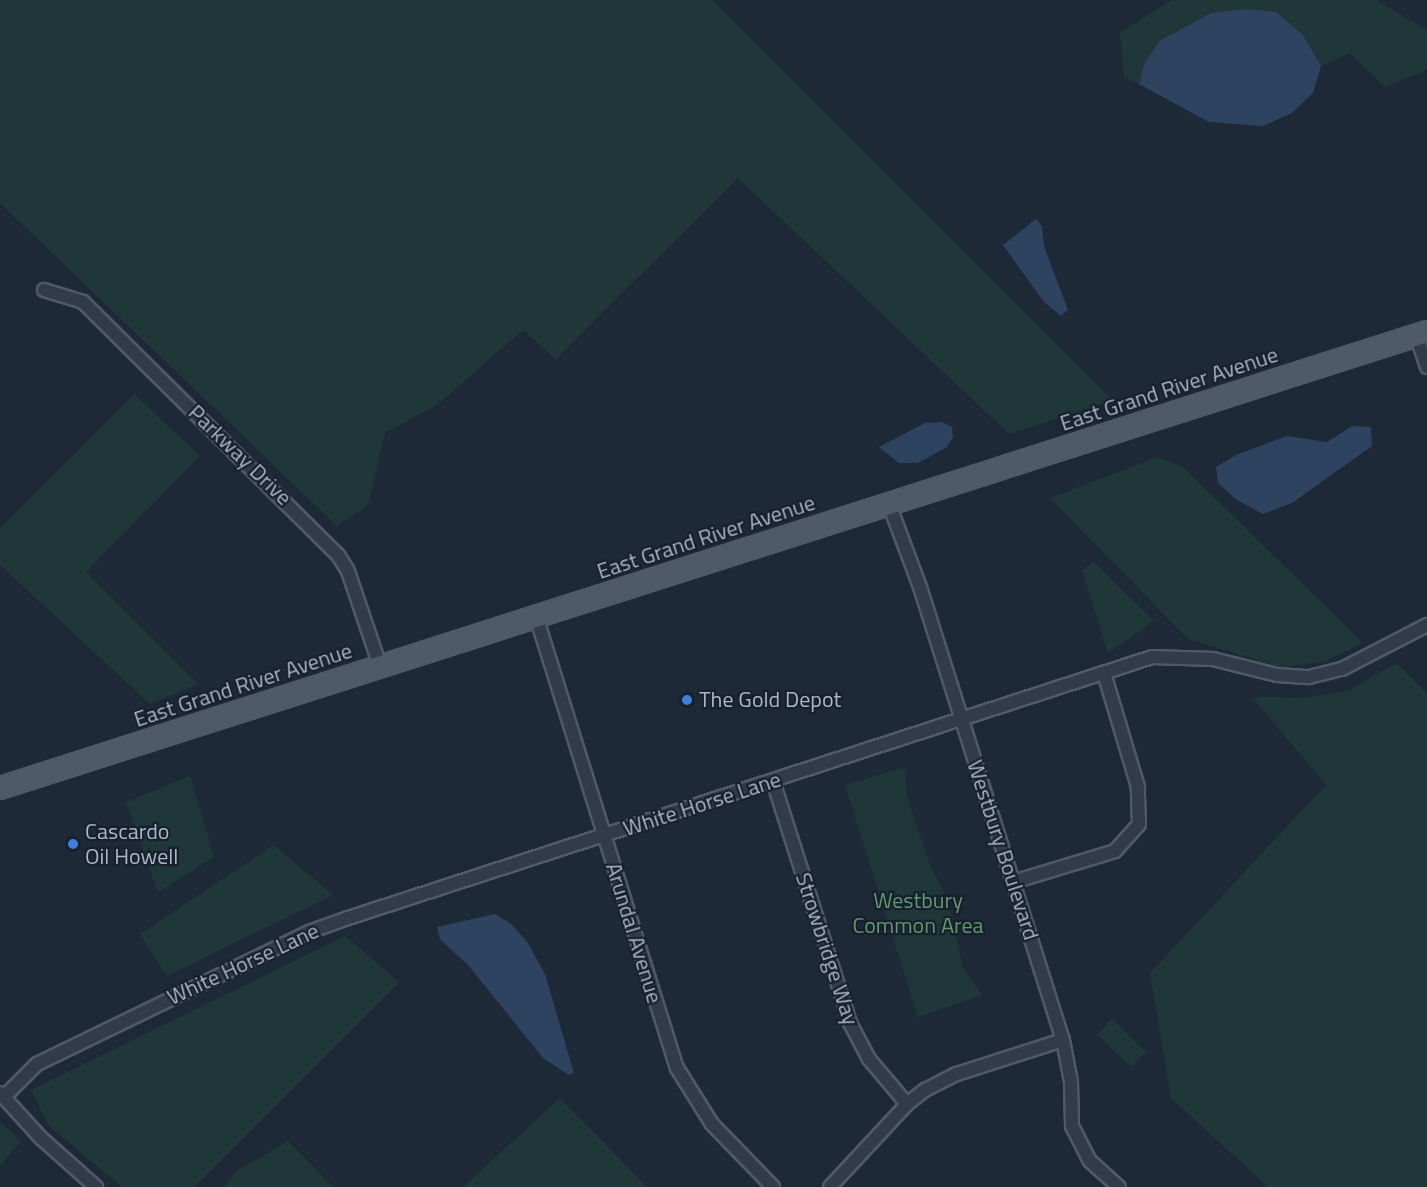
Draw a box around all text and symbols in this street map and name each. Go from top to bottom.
street label: East Grand River Avenue [1057,341,1281,437]
street label: Parkway Drive [183,399,297,511]
street label: East Grand River Avenue [594,489,818,585]
street label: East Grand River Avenue [131,637,355,733]
place label: The Gold Depot [699,687,841,713]
marker: The Gold Depot [680,693,694,707]
street label: Westbury Boulevard [961,757,1045,943]
street label: White Horse Lane [620,766,784,842]
place label: Cascardo Oil Howell [85,818,178,870]
marker: Cascardo Oil Howell [66,837,80,851]
street label: Arundal Avenue [600,860,668,1006]
street label: Strowbridge Way [790,869,864,1029]
park label: Westbury Common Area [852,887,984,938]
street label: White Horse Lane [163,917,323,1011]

